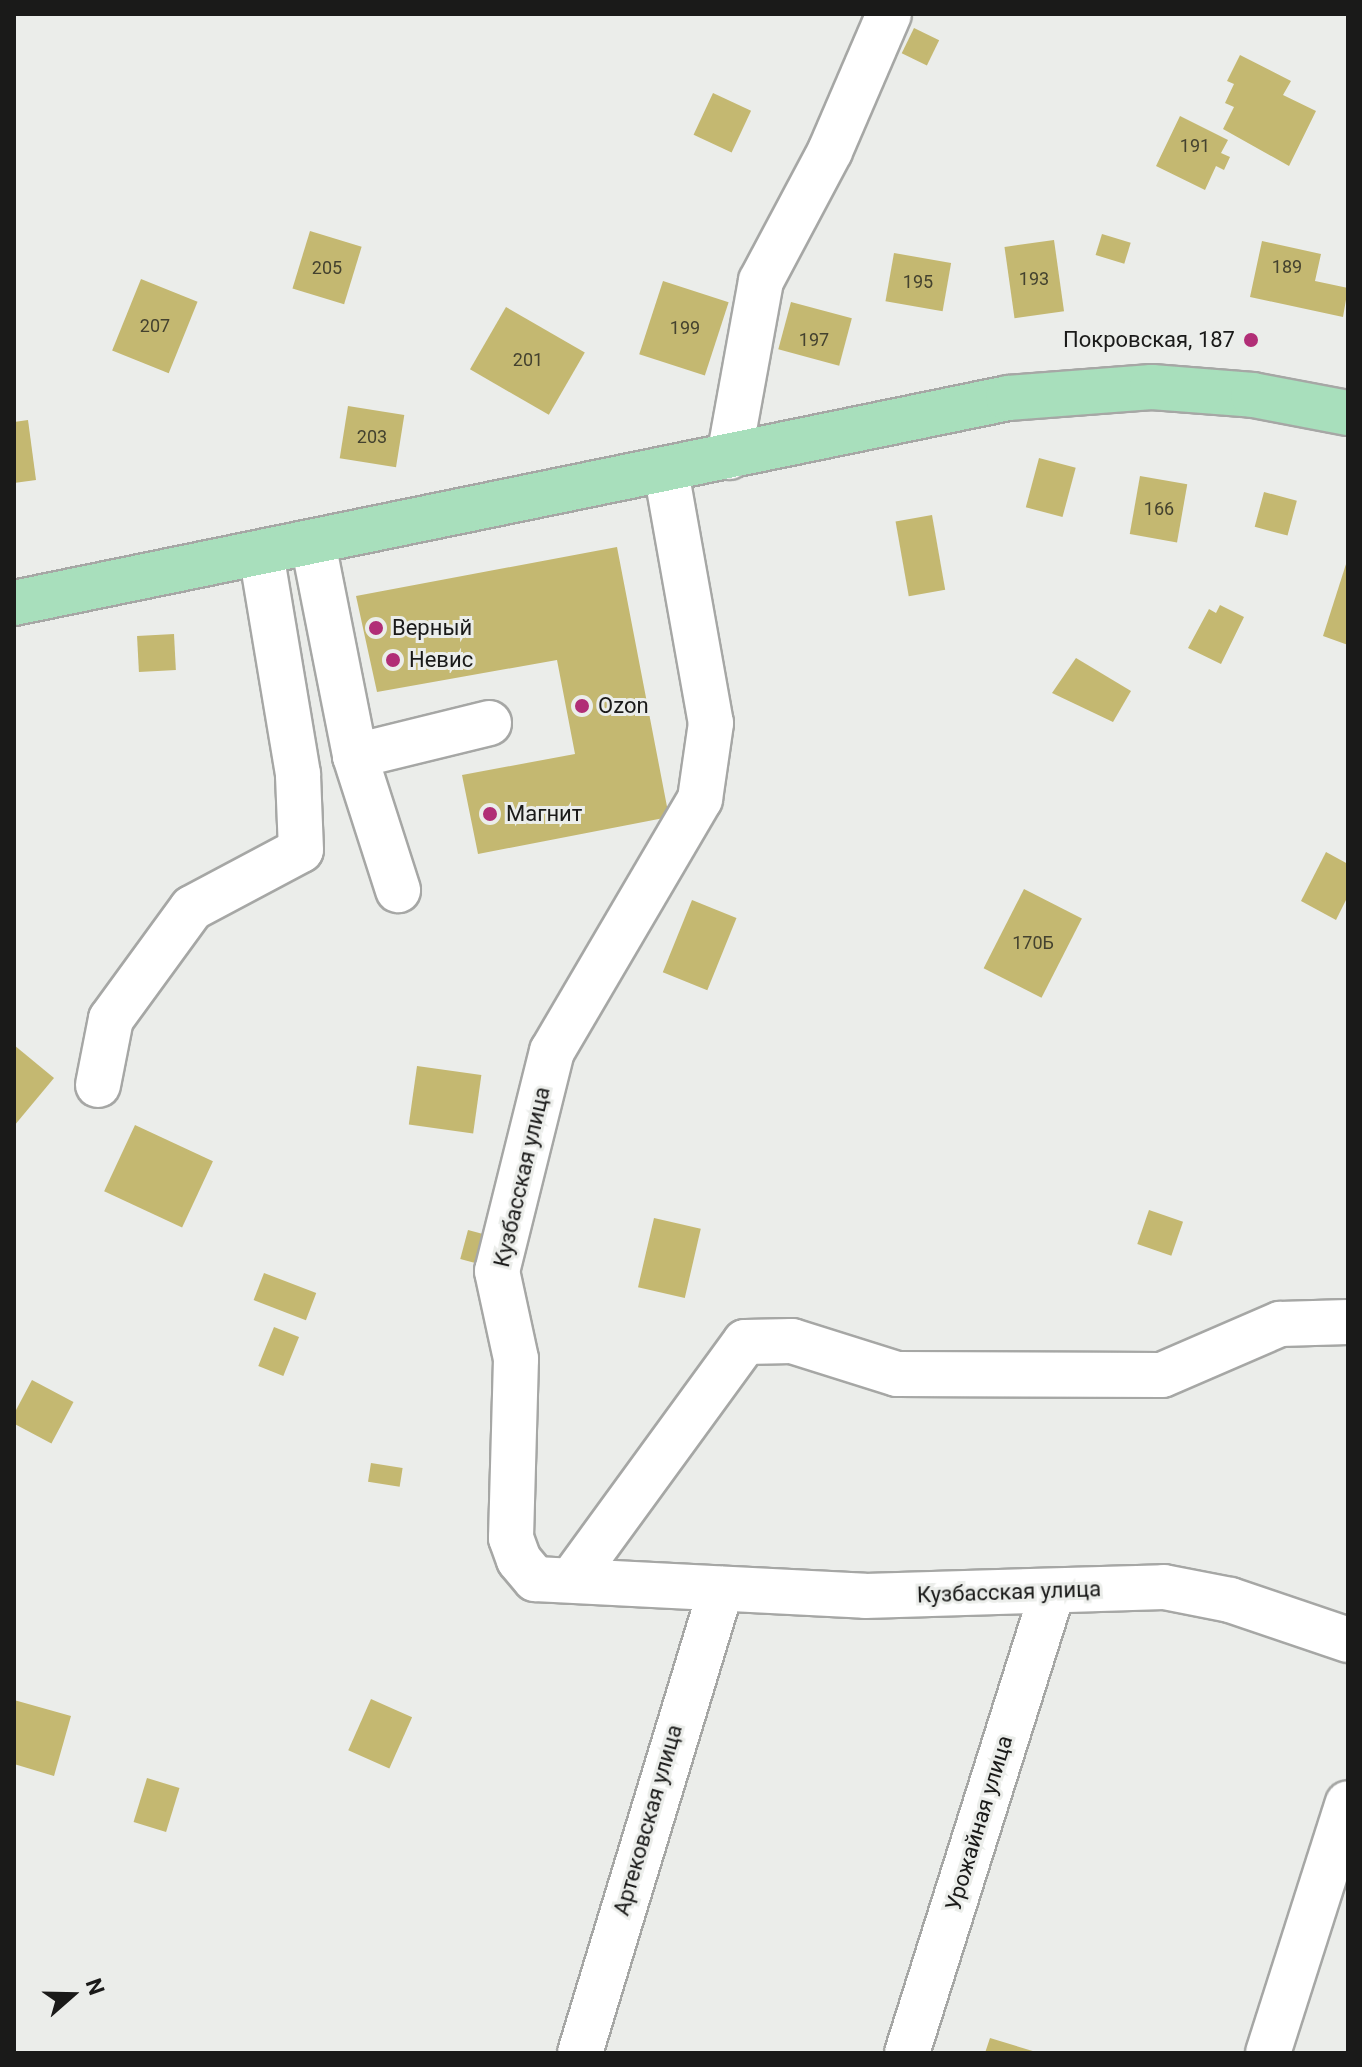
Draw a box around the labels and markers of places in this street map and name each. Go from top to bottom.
place label: Покровская, 187 [1063,327,1235,353]
marker: Покровская, 187 [1242,331,1260,349]
place label: Верный [392,615,472,641]
marker: Верный [367,619,385,637]
place label: Невис [409,647,473,673]
marker: Невис [384,651,402,669]
place label: Ozon [598,693,649,719]
marker: Ozon [573,697,591,715]
place label: Магнит [506,801,582,827]
marker: Магнит [481,805,499,823]

